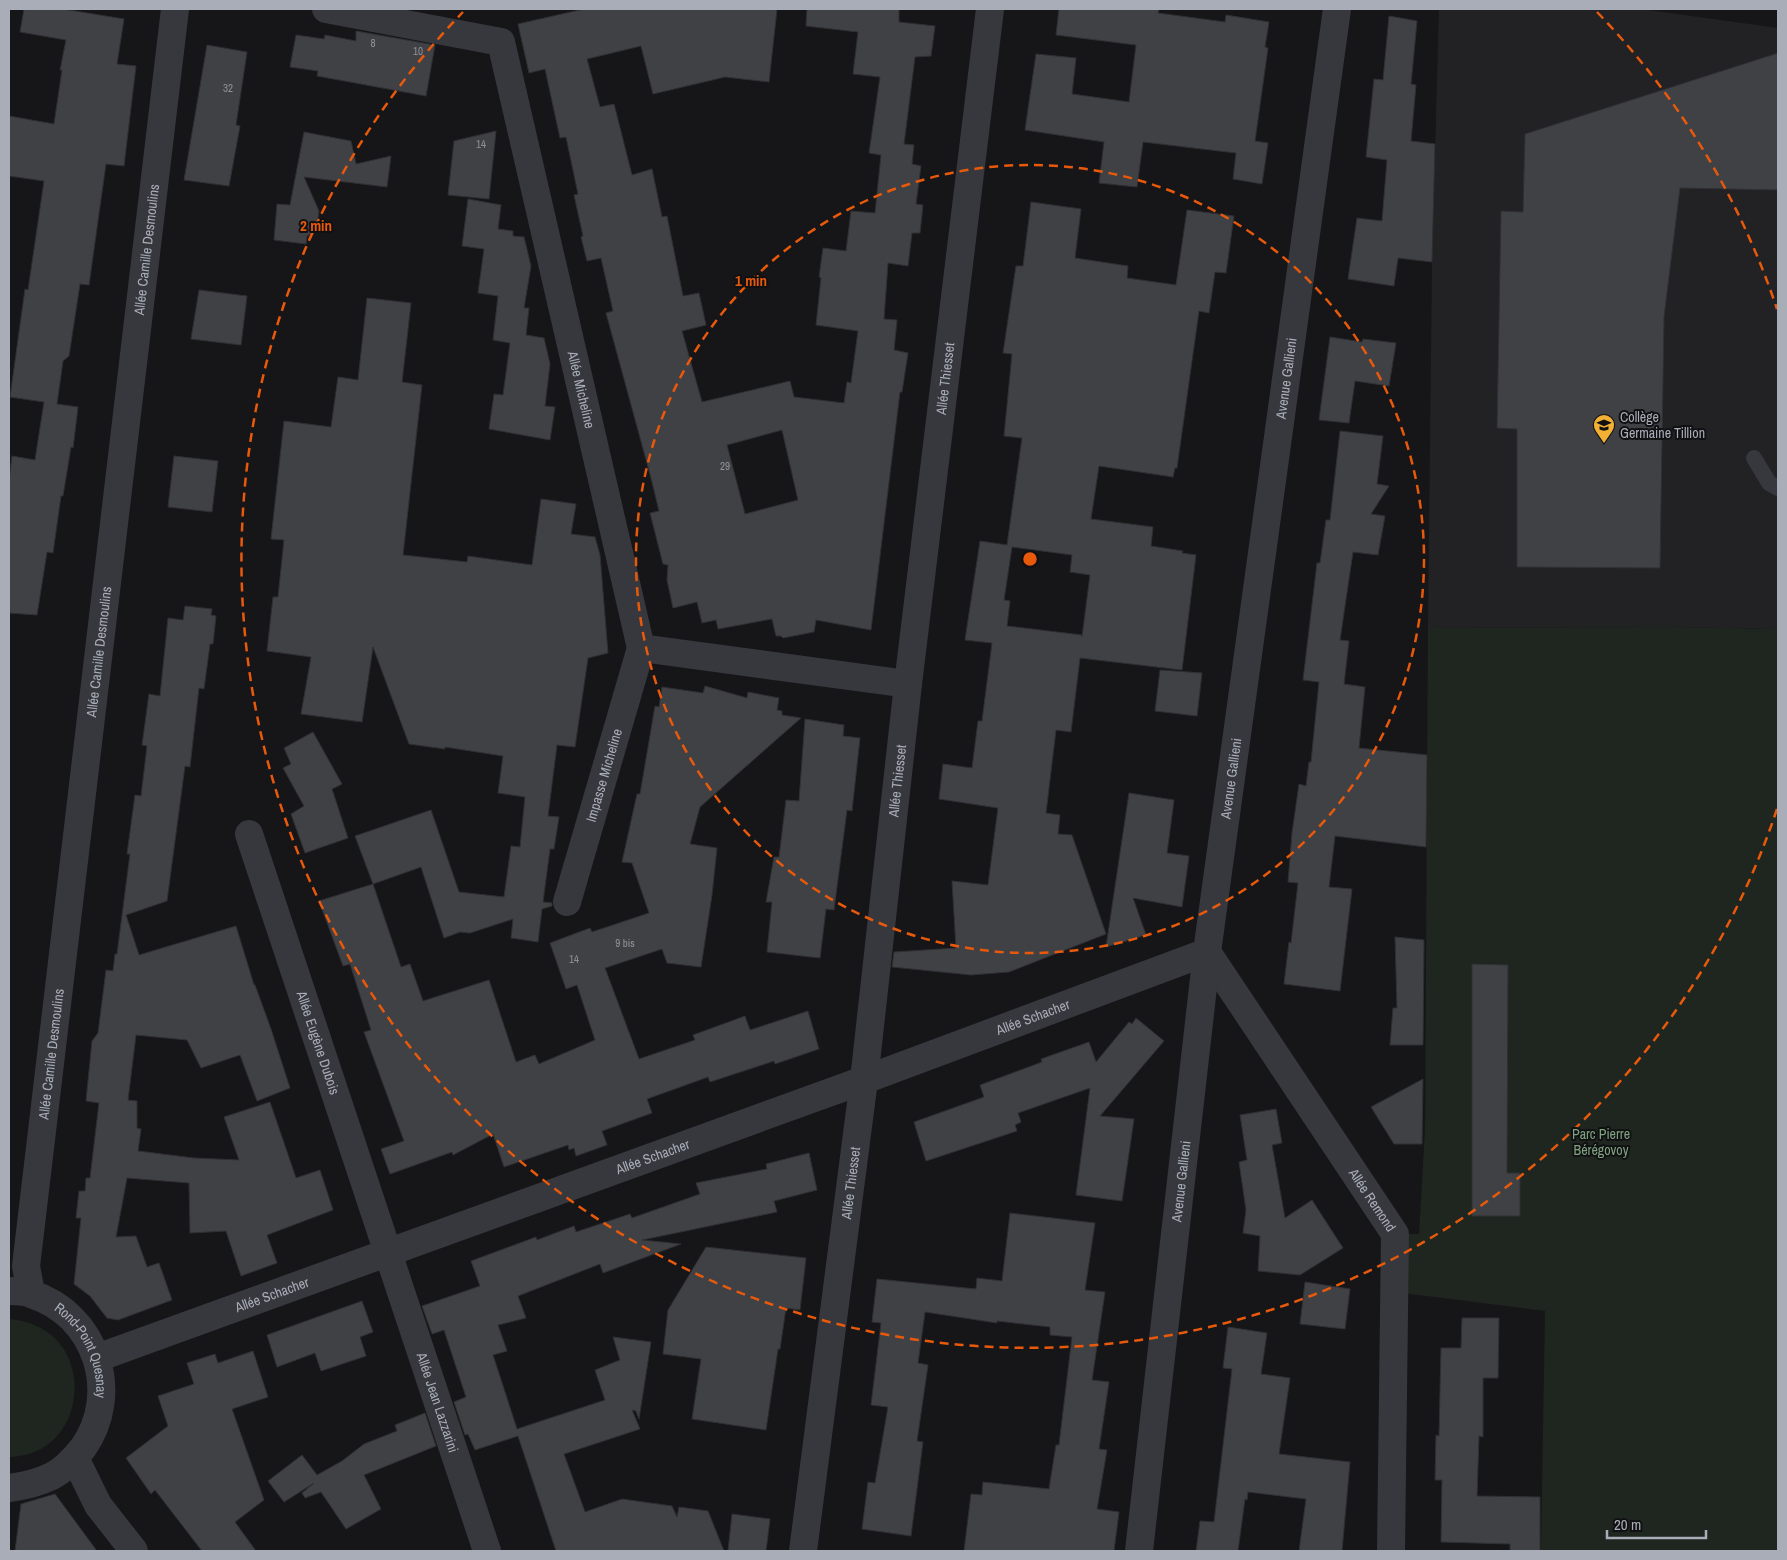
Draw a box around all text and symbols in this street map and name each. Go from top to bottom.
house number: 8 [370,36,376,50]
house number: 10 [413,44,423,58]
house number: 32 [223,81,233,95]
house number: 14 [476,137,486,151]
street label: Allée Camille Desmoulins [130,183,163,317]
text: 2 min [300,215,332,236]
text: 1 min [735,270,767,291]
street label: Avenue Gallieni [1271,337,1301,421]
street label: Allée Thiesset [932,341,958,417]
street label: Allée Micheline [563,348,599,430]
place label: Collège Germaine Tillion [1620,408,1705,442]
school or university icon: Collège Germaine Tillion [1592,413,1616,444]
house number: 29 [720,459,730,473]
centre of rings [1021,550,1039,568]
street label: Allée Camille Desmoulins [82,585,116,719]
street label: Impasse Micheline [582,726,626,824]
street label: Avenue Gallieni [1216,737,1245,821]
street label: Allée Thiesset [884,744,910,819]
house number: 9 bis [615,936,635,950]
house number: 14 [569,952,579,966]
street label: Allée Camille Desmoulins [34,987,68,1121]
street label: Allée Eugène Dubois [292,988,344,1097]
street label: Allée Schacher [992,995,1072,1039]
park label: Parc Pierre Bérégovoy [1572,1125,1630,1159]
street label: Allée Schacher [612,1135,692,1179]
street label: Avenue Gallieni [1167,1140,1195,1224]
street label: Allée Thiesset [837,1146,864,1221]
street label: Allée Remond [1344,1164,1400,1235]
street label: Allée Schacher [232,1273,311,1317]
street label: Rond-Point Quesnay [51,1298,110,1399]
street label: Allée Jean Lazzarini [412,1349,463,1455]
scale bar [1607,1508,1706,1540]
text: 20 m [1614,1514,1641,1535]

